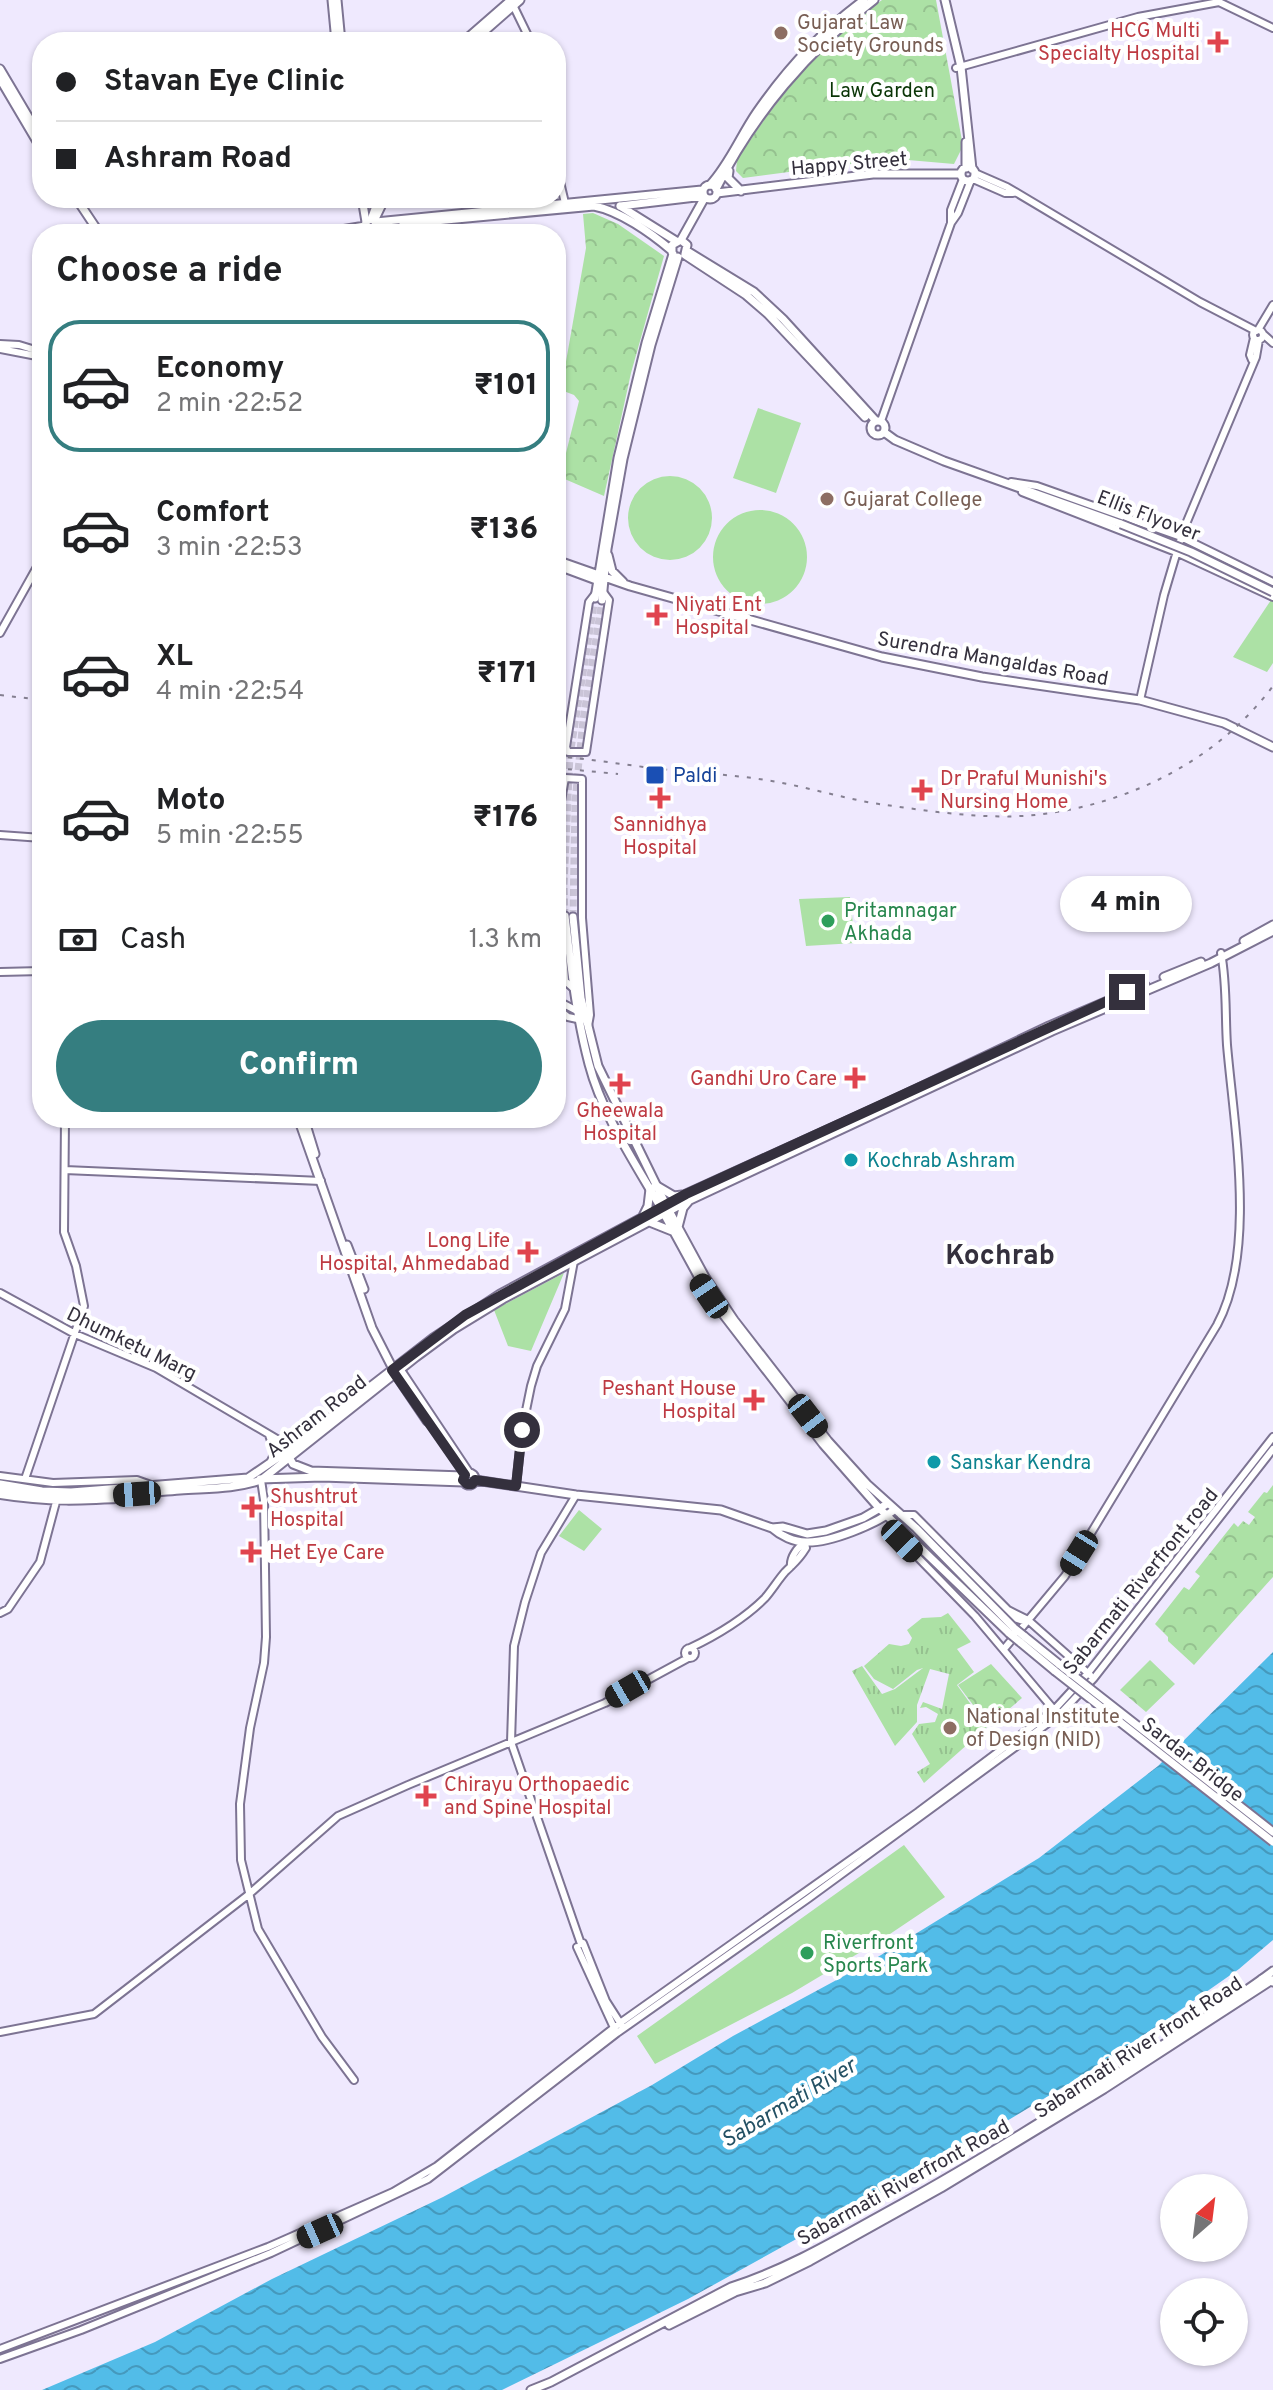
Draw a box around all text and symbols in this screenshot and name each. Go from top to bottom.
place label: Gujarat Law Society Grounds [797,11,944,60]
place label: HCG Multi Specialty Hospital [1038,19,1200,68]
marker: Gujarat Law Society Grounds [772,24,790,42]
marker: HCG Multi Specialty Hospital [1207,31,1229,53]
text: Stavan Eye Clinic [104,64,345,101]
park label: Law Garden [829,79,935,105]
text: Ashram Road [104,141,292,178]
street label: Happy Street [790,147,909,183]
text: Choose a ride [56,249,282,295]
icon: car [60,350,132,422]
text: Economy [156,351,284,388]
text: ₹101 [474,368,538,405]
text: 2 min · 22:52 [156,388,303,421]
street label: Ellis Flyover [1093,485,1204,549]
place label: Gujarat College [843,488,982,514]
marker: Gujarat College [818,490,836,508]
icon: car [60,494,132,566]
text: Comfort [156,495,269,532]
text: ₹136 [469,512,538,549]
text: 3 min · 22:53 [156,532,303,565]
place label: Niyati Ent Hospital [675,593,762,642]
marker: Niyati Ent Hospital [646,604,668,626]
street label: Surendra Mangaldas Road [875,627,1110,693]
icon: car [60,638,132,710]
text: XL [156,639,193,676]
text: ₹171 [477,656,538,693]
text: 4 min · 22:54 [156,676,304,709]
marker: Paldi [644,764,666,786]
place label: Paldi [673,764,717,790]
place label: Dr Praful Munishi's Nursing Home [940,767,1107,816]
marker: Dr Praful Munishi's Nursing Home [911,779,933,801]
icon: car [60,782,132,854]
text: Moto [156,783,226,820]
marker: Sannidhya Hospital [649,787,671,809]
text: ₹176 [472,800,538,837]
place label: Sannidhya Hospital [613,813,707,862]
text: 5 min · 22:55 [156,820,304,853]
callout: 4 min [1061,876,1193,932]
text: 4 min [1091,887,1161,920]
place label: Pritamnagar Akhada [844,899,957,948]
marker: Pritamnagar Akhada [819,912,837,930]
icon: cash [56,918,100,962]
text: Cash [120,922,186,959]
text: 1.3 km [469,924,542,957]
route end [1109,974,1145,1010]
button: Confirm [56,1020,542,1112]
place label: Gandhi Uro Care [690,1067,837,1093]
marker: Gandhi Uro Care [844,1067,866,1089]
marker: Gheewala Hospital [609,1073,631,1095]
place label: Gheewala Hospital [576,1099,664,1148]
place label: Kochrab Ashram [867,1149,1015,1175]
marker: Kochrab Ashram [842,1151,860,1169]
place label: Long Life Hospital, Ahmedabad [319,1229,510,1278]
district label: Kochrab [945,1239,1055,1275]
marker: Long Life Hospital, Ahmedabad [517,1241,539,1263]
car [686,1269,732,1323]
street label: Dhumketu Marg [62,1302,200,1388]
street label: Ashram Road [262,1370,373,1465]
place label: Peshant House Hospital [602,1377,736,1426]
marker: Peshant House Hospital [743,1389,765,1411]
car [784,1390,832,1442]
route start [504,1412,540,1448]
place label: Sanskar Kendra [950,1451,1091,1477]
marker: Sanskar Kendra [925,1453,943,1471]
car [112,1480,162,1508]
street label: Sabarmati Riverfront road [1058,1483,1225,1681]
place label: Shushtrut Hospital [270,1485,358,1534]
marker: Shushtrut Hospital [241,1496,263,1518]
car [877,1515,927,1567]
car [1056,1526,1102,1580]
marker: Het Eye Care [240,1541,262,1563]
place label: Het Eye Care [269,1541,384,1567]
car [601,1667,655,1711]
place label: National Institute of Design (NID) [966,1705,1120,1754]
street label: Sardar Bridge [1135,1712,1248,1809]
marker: National Institute of Design (NID) [941,1719,959,1737]
place label: Chirayu Orthopaedic and Spine Hospital [444,1773,630,1822]
marker: Chirayu Orthopaedic and Spine Hospital [415,1785,437,1807]
place label: Riverfront Sports Park [823,1931,928,1980]
marker: Riverfront Sports Park [798,1944,816,1962]
street label: Sabarmati River front Road [1030,1972,1248,2126]
water label: Sabarmati River [717,2052,863,2155]
street label: Sabarmati Riverfront Road [793,2115,1015,2253]
north arrow [1160,2174,1248,2262]
map controls [1160,2174,1248,2366]
car [293,2210,347,2252]
button: locate [1160,2278,1248,2366]

